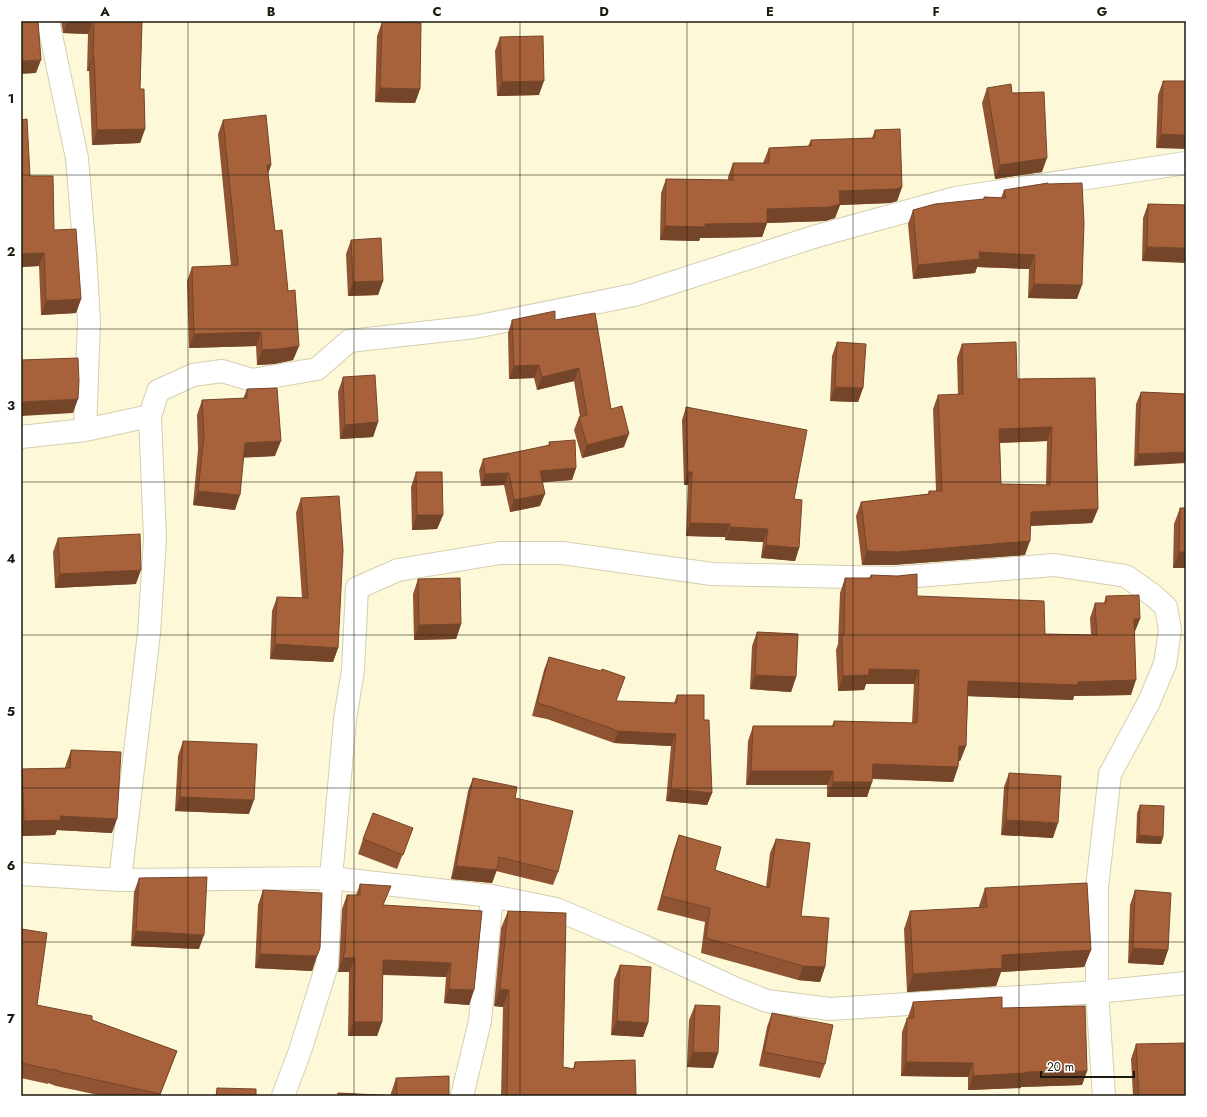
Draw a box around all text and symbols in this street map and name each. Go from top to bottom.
text: A [99,2,110,21]
text: B [267,2,276,21]
text: C [432,2,442,21]
text: D [599,2,609,21]
text: E [766,2,774,21]
text: F [932,2,940,21]
text: G [1097,2,1108,21]
text: 1 [8,89,14,108]
text: 2 [7,242,15,261]
text: 3 [7,396,15,415]
text: 4 [6,549,16,568]
text: 5 [7,702,15,721]
text: 6 [7,856,16,875]
text: 7 [7,1009,15,1028]
scale bar [1041,1053,1134,1079]
text: 20 m [1047,1058,1074,1076]

